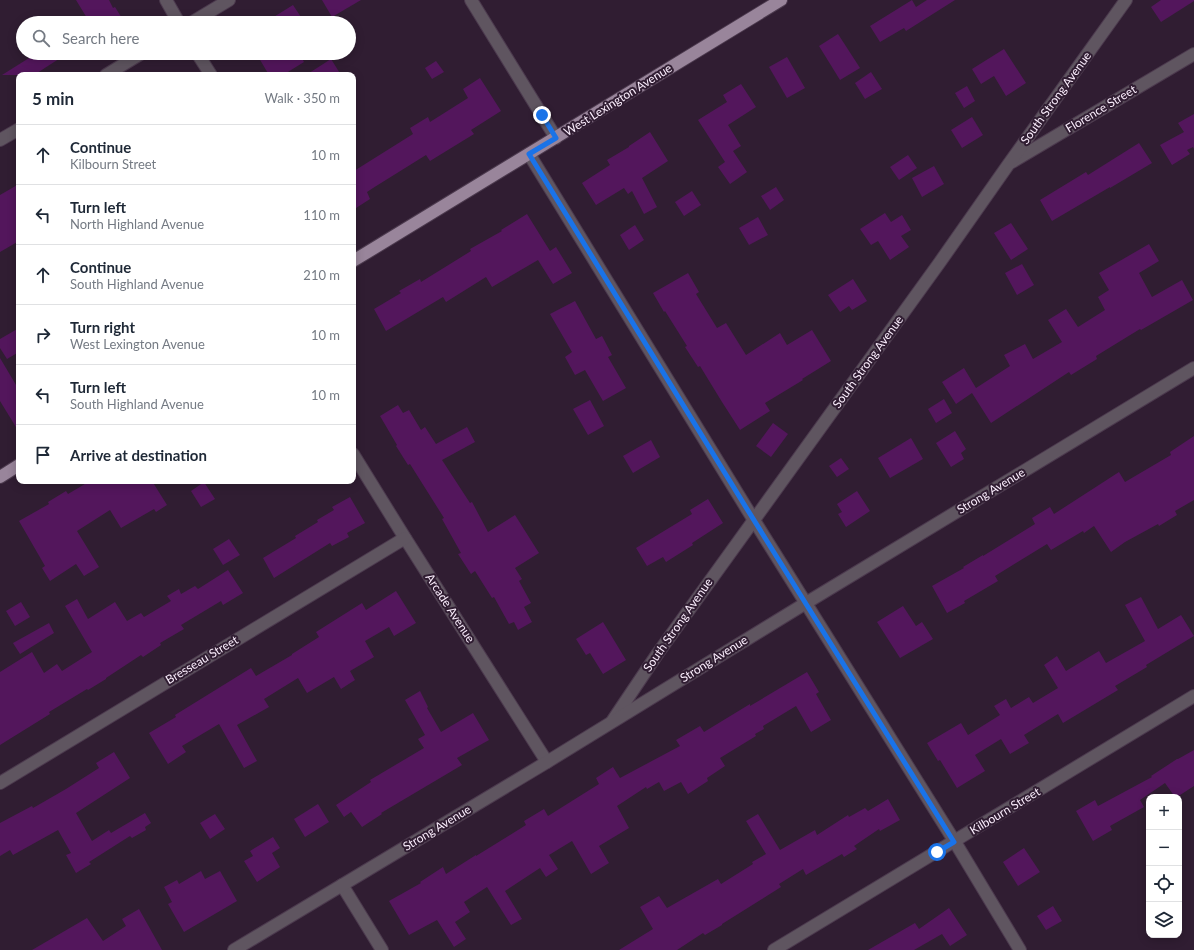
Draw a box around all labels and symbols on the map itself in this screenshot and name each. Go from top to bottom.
street label: South Strong Avenue [1017,48,1094,147]
street label: West Lexington Avenue [561,60,675,139]
street label: Florence Street [1063,81,1140,136]
route end [533,106,551,124]
street label: South Strong Avenue [829,312,906,411]
street label: Strong Avenue [954,464,1028,517]
street label: Arcade Avenue [423,570,478,645]
street label: South Strong Avenue [640,575,716,675]
street label: Bresseau Street [163,632,241,687]
street label: Strong Avenue [677,632,751,686]
street label: Kilbourn Street [967,783,1043,838]
street label: Strong Avenue [400,801,474,854]
route start [928,843,946,861]

